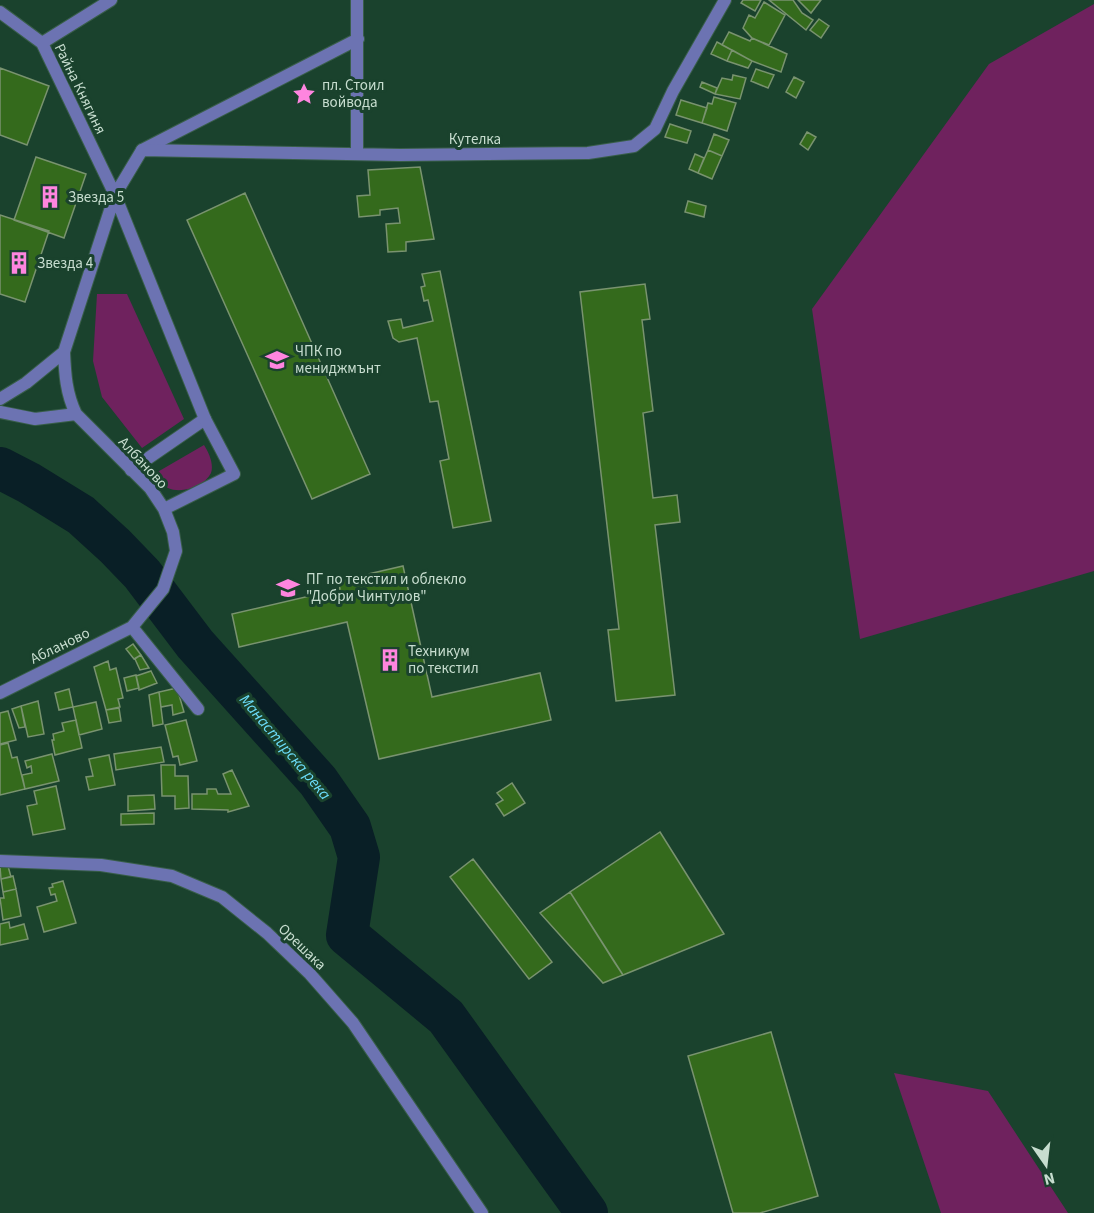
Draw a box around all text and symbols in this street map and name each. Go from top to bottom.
street label: Райна Княгиня [49,40,111,138]
place label: пл. Стоил войвода [322,75,384,113]
place icon: пл. Стоил войвода [291,81,317,107]
street label: Кутелка [449,129,501,150]
building icon: Звезда 5 [37,184,63,210]
place label: Звезда 5 [68,187,124,208]
building icon: Звезда 4 [6,250,32,276]
place label: Звезда 4 [37,253,94,274]
place label: ЧПК по мениджмънт [295,341,381,379]
school or university icon: ЧПК по мениджмънт [264,347,290,373]
street label: Албаново [113,432,173,494]
place label: ПГ по текстил и облекло "Добри Чинтулов" [306,569,466,607]
school or university icon: ПГ по текстил и облекло "Добри Чинтулов" [275,575,301,601]
street label: Абланово [27,623,93,669]
place label: Техникум по текстил [408,641,479,679]
building icon: Техникум по текстил [377,647,403,673]
water label: Манастирска река [234,689,336,805]
street label: Орешака [273,919,331,975]
north arrow [1016,1135,1076,1195]
text: N [1042,1167,1057,1191]

